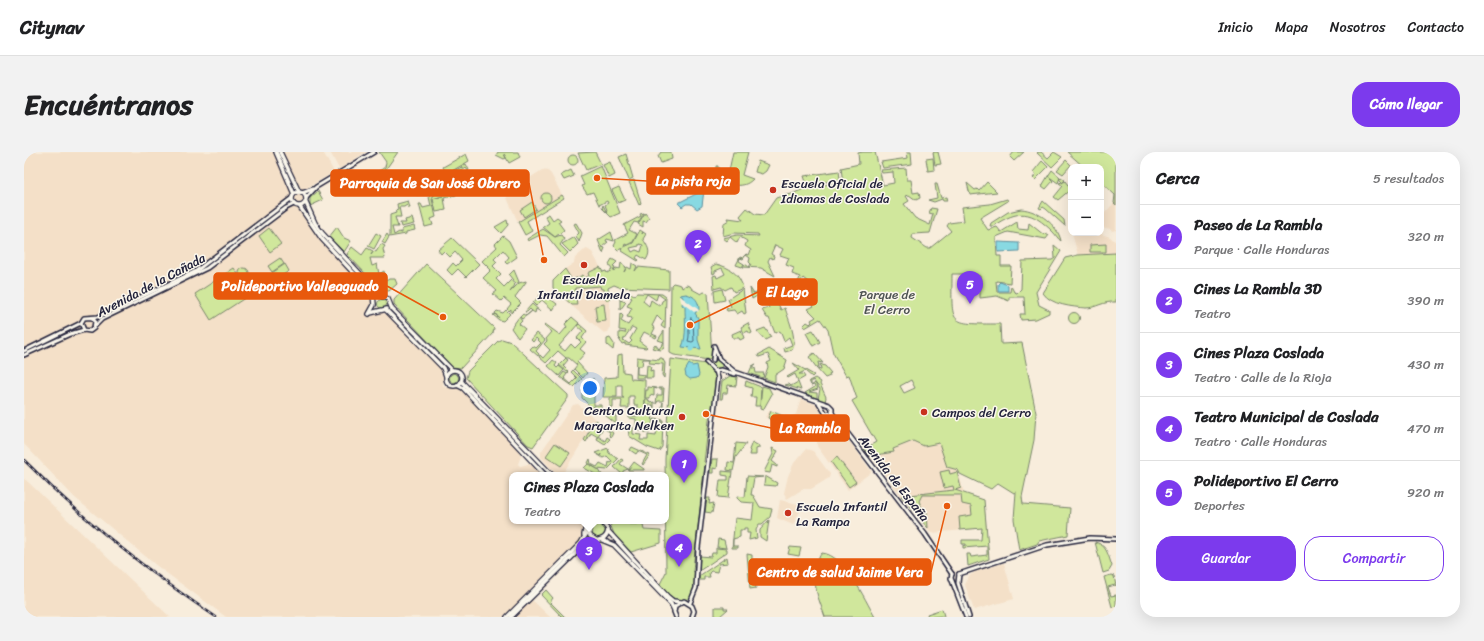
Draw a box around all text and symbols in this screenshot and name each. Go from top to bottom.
text: Citynav [20,11,84,44]
text: Inicio [1218,15,1253,40]
text: Mapa [1275,15,1308,40]
text: Nosotros [1330,15,1385,40]
text: Contacto [1407,15,1464,40]
text: Encuéntranos [24,80,193,129]
button: Cómo llegar [1352,82,1460,127]
text: Cerca [1156,163,1199,193]
map controls [1068,164,1104,236]
button: + [1068,164,1104,200]
text: 5 resultados [1373,167,1444,190]
callout: La pista roja [647,168,739,194]
text: La pista roja [655,169,732,194]
callout: Parroquia de San José Obrero [331,170,529,196]
text: Parroquia de San José Obrero [340,171,521,196]
place label: Escuela Oficial de Idiomas de Coslada [780,172,890,210]
marker: Escuela Oficial de Idiomas de Coslada [768,185,778,195]
button: − [1068,200,1104,236]
text: Paseo de La Rambla [1194,212,1322,238]
text: 1 [1166,225,1172,248]
text: 320 m [1408,225,1444,248]
pin: 2 [685,230,711,263]
text: Parque · Calle Honduras [1194,238,1329,261]
street label: Avenida de la Cañada [91,246,210,324]
marker: Escuela Infantil Diamela [579,260,589,270]
place label: Escuela Infantil Diamela [537,268,631,306]
pin: 5 [957,271,983,304]
callout: Polideportivo Valleaguado [214,273,387,299]
text: Polideportivo Valleaguado [221,274,379,299]
text: Cines La Rambla 3D [1194,276,1321,302]
callout: El Lago [758,279,817,305]
text: El Lago [765,280,809,305]
park label: Parque de El Cerro [859,283,915,321]
text: 2 [1165,289,1173,312]
text: 390 m [1407,289,1444,312]
text: Teatro [1194,302,1231,325]
text: Cines Plaza Coslada [1194,340,1324,366]
text: 3 [1165,353,1173,376]
text: 430 m [1407,353,1444,376]
text: Teatro · Calle de la Rioja [1194,366,1332,389]
your location [580,378,600,398]
place label: Centro Cultural Margarita Nelken [574,399,674,437]
place label: Campos del Cerro [932,401,1031,424]
text: Teatro Municipal de Coslada [1194,404,1379,430]
marker: Campos del Cerro [919,407,929,417]
marker: Centro Cultural Margarita Nelken [677,412,687,422]
callout: La Rambla [771,415,849,441]
text: La Rambla [779,416,842,441]
text: 4 [1165,417,1173,440]
text: 470 m [1407,417,1444,440]
street label: Avenida de España [852,429,936,527]
text: Teatro · Calle Honduras [1194,430,1327,453]
pin: 1 [671,450,697,483]
text: Polideportivo El Cerro [1194,468,1338,494]
popup [509,472,669,524]
text: Cines Plaza Coslada [524,474,654,500]
text: 5 [1165,481,1173,504]
text: 920 m [1407,481,1444,504]
text: Deportes [1194,494,1245,517]
place label: Escuela Infantil La Rampa [796,495,888,533]
text: Teatro [524,500,561,523]
marker: Escuela Infantil La Rampa [783,508,793,518]
pin: 4 [666,534,692,567]
button: Guardar [1156,536,1296,581]
button: Compartir [1304,536,1444,581]
pin: 3 [576,537,602,570]
callout: Centro de salud Jaime Vera [749,559,931,585]
text: Centro de salud Jaime Vera [756,560,923,585]

